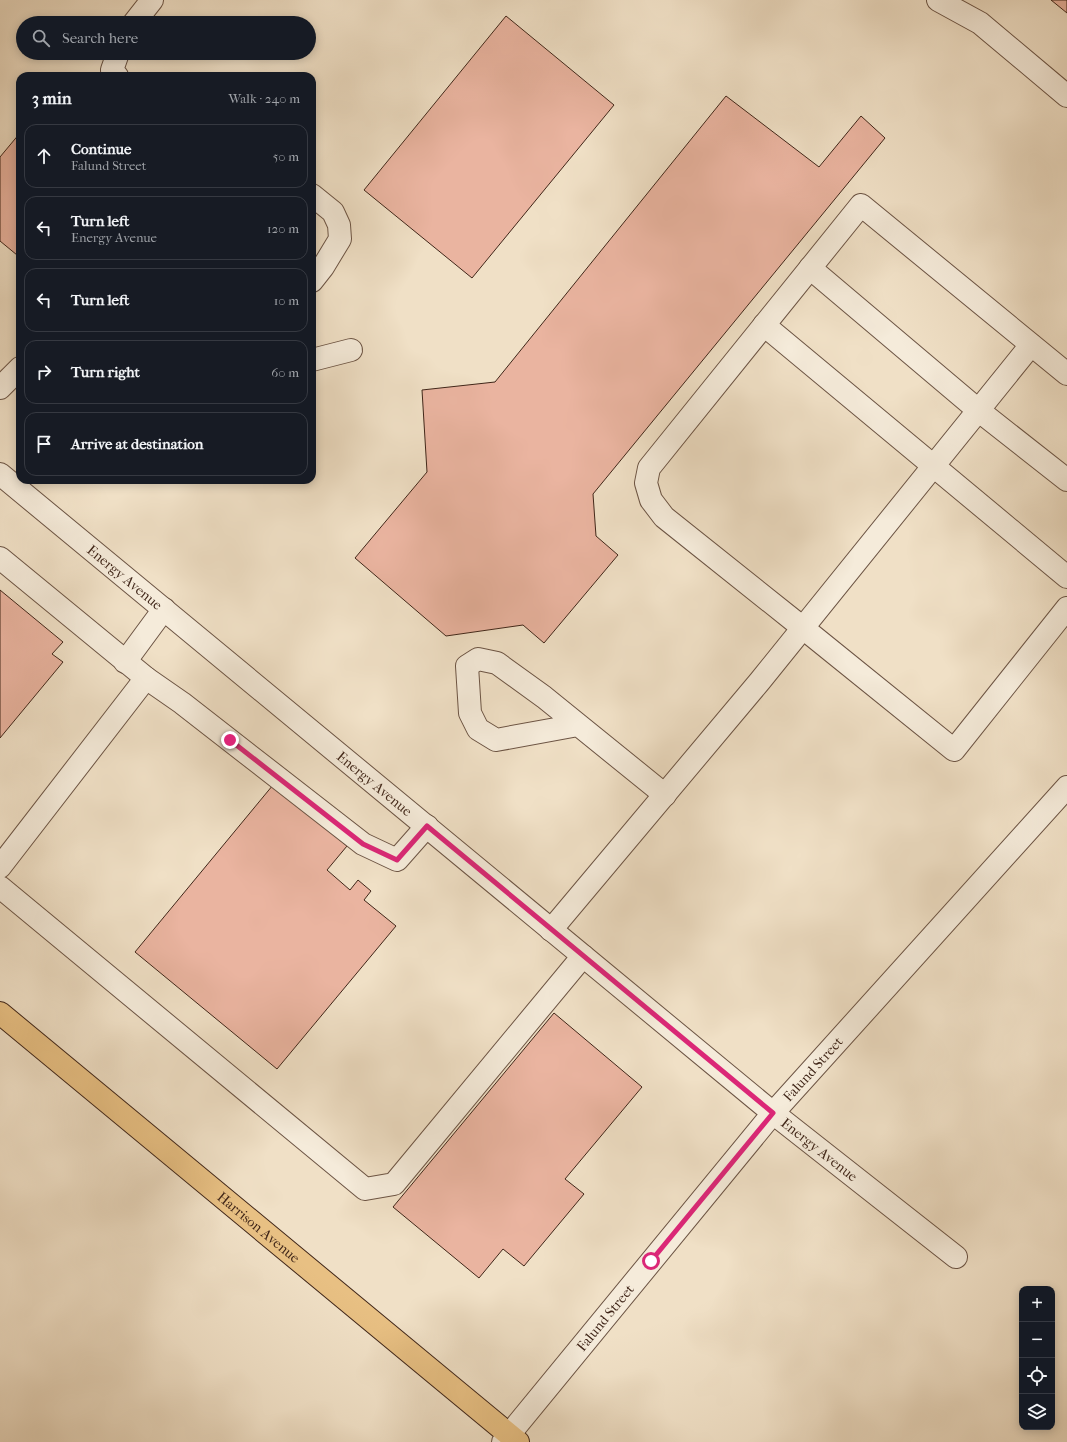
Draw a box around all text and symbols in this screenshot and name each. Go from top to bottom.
search box [16,16,316,60]
icon: search [30,27,52,49]
text: Search here [62,29,138,47]
text: 3 min [32,88,72,108]
text: Walk · 240 m [228,91,300,106]
text: Continue [71,140,131,158]
icon: ahead [33,145,55,167]
text: 50 m [273,149,299,164]
text: Falund Street [71,158,146,173]
text: Turn left [71,212,129,230]
icon: left [33,217,55,239]
text: 120 m [267,221,299,236]
text: Energy Avenue [71,230,157,245]
icon: left [33,289,55,311]
text: Turn left [71,291,129,309]
text: 10 m [274,293,299,308]
icon: right [33,361,55,383]
text: Turn right [71,363,140,381]
text: 60 m [271,365,299,380]
icon: arrive [33,433,55,455]
text: Arrive at destination [71,435,203,453]
street label: Energy Avenue [83,542,166,614]
route end [221,731,239,749]
street label: Energy Avenue [333,748,415,820]
street label: Falund Street [780,1033,847,1105]
street label: Energy Avenue [777,1115,861,1185]
street label: Harrison Avenue [214,1189,303,1267]
route start [642,1252,660,1270]
street label: Falund Street [573,1281,638,1355]
map controls [1019,1286,1055,1430]
button: + [1019,1286,1055,1322]
button: − [1019,1322,1055,1358]
button: locate [1019,1358,1055,1394]
button: layers [1019,1394,1055,1430]

